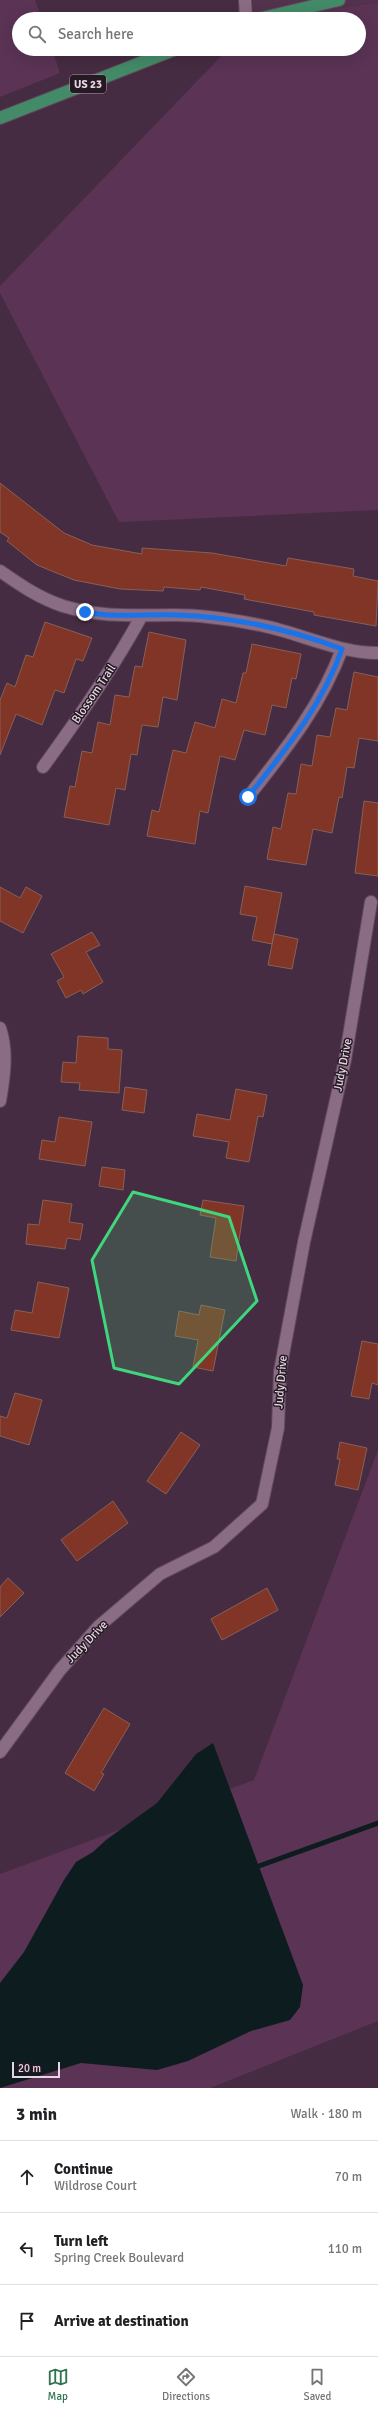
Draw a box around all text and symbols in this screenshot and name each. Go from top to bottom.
search box [12,12,366,56]
icon: search [26,23,48,45]
text: Search here [58,25,134,43]
road number: US 23 [70,75,106,93]
route end [76,603,94,621]
street label: Blossom Trail [69,661,120,727]
route start [239,788,257,806]
street label: Judy Drive [331,1037,355,1093]
street label: Judy Drive [271,1355,291,1409]
street label: Judy Drive [63,1618,111,1666]
scale bar [12,2060,60,2079]
text: 20 m [18,2062,41,2075]
text: 3 min [16,2104,57,2125]
text: Walk · 180 m [291,2106,362,2122]
text: Continue [54,2160,113,2178]
icon: ahead [16,2166,38,2188]
text: 70 m [335,2169,362,2185]
text: Wildrose Court [54,2178,137,2194]
text: Turn left [54,2232,108,2250]
icon: left [16,2238,38,2260]
text: 110 m [328,2241,362,2257]
text: Spring Creek Boulevard [54,2250,184,2266]
icon: arrive [16,2310,38,2332]
text: Arrive at destination [54,2312,189,2330]
tab: Map [47,2366,69,2403]
tab: Directions [162,2366,210,2403]
tab: Saved [304,2366,331,2403]

